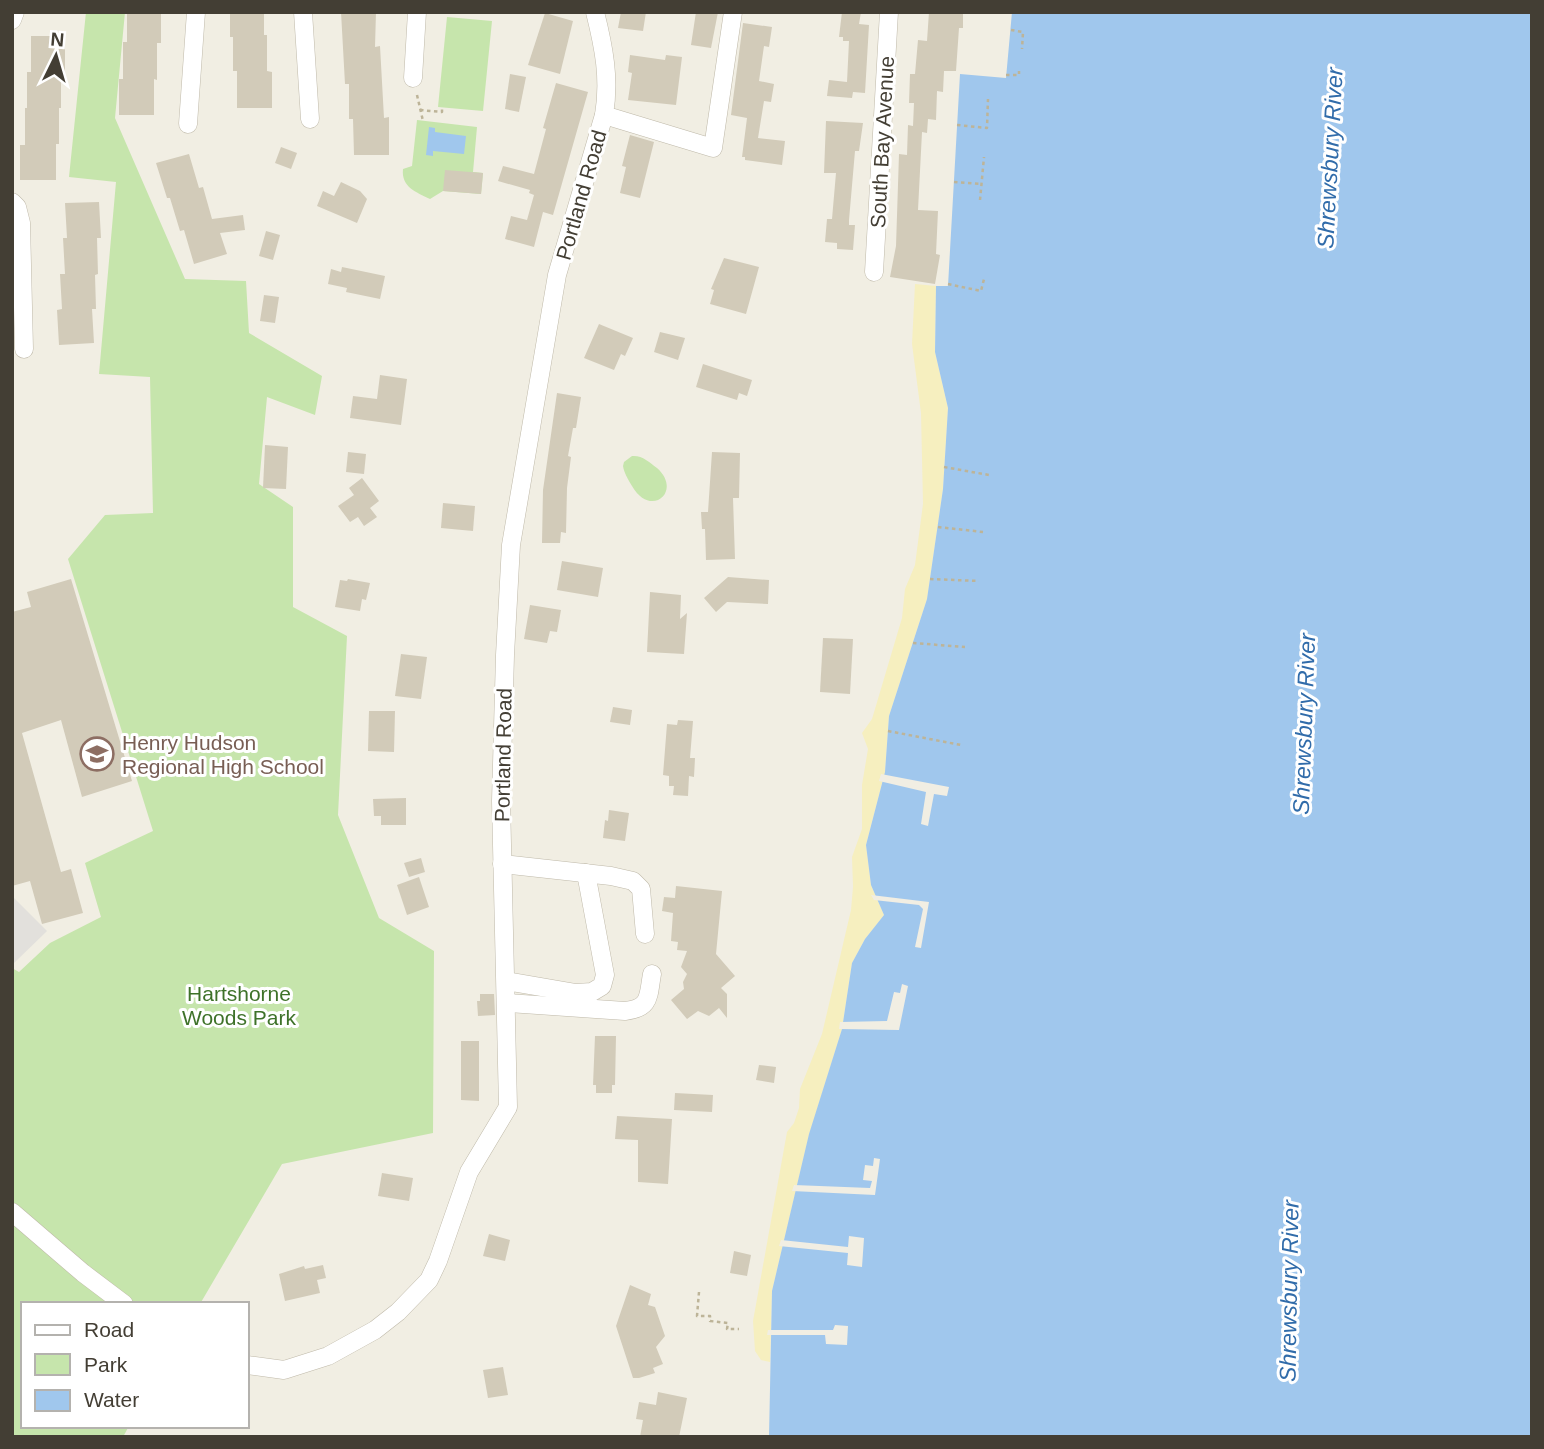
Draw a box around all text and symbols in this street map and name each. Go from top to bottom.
north arrow [21,21,91,91]
text: N [50,29,65,51]
street label: South Bay Avenue [866,55,898,229]
water label: Shrewsbury River [1312,65,1348,249]
street label: Portland Road [551,127,611,263]
water label: Shrewsbury River [1288,632,1320,815]
street label: Portland Road [490,688,516,822]
place label: Henry Hudson Regional High School [122,731,324,778]
school or university icon: Henry Hudson Regional High School [78,735,116,773]
park label: Hartshorne Woods Park [182,982,296,1029]
water label: Shrewsbury River [1274,1199,1304,1382]
legend [21,1302,248,1428]
text: Road [84,1318,134,1341]
text: Park [84,1353,128,1376]
text: Water [84,1388,139,1411]

